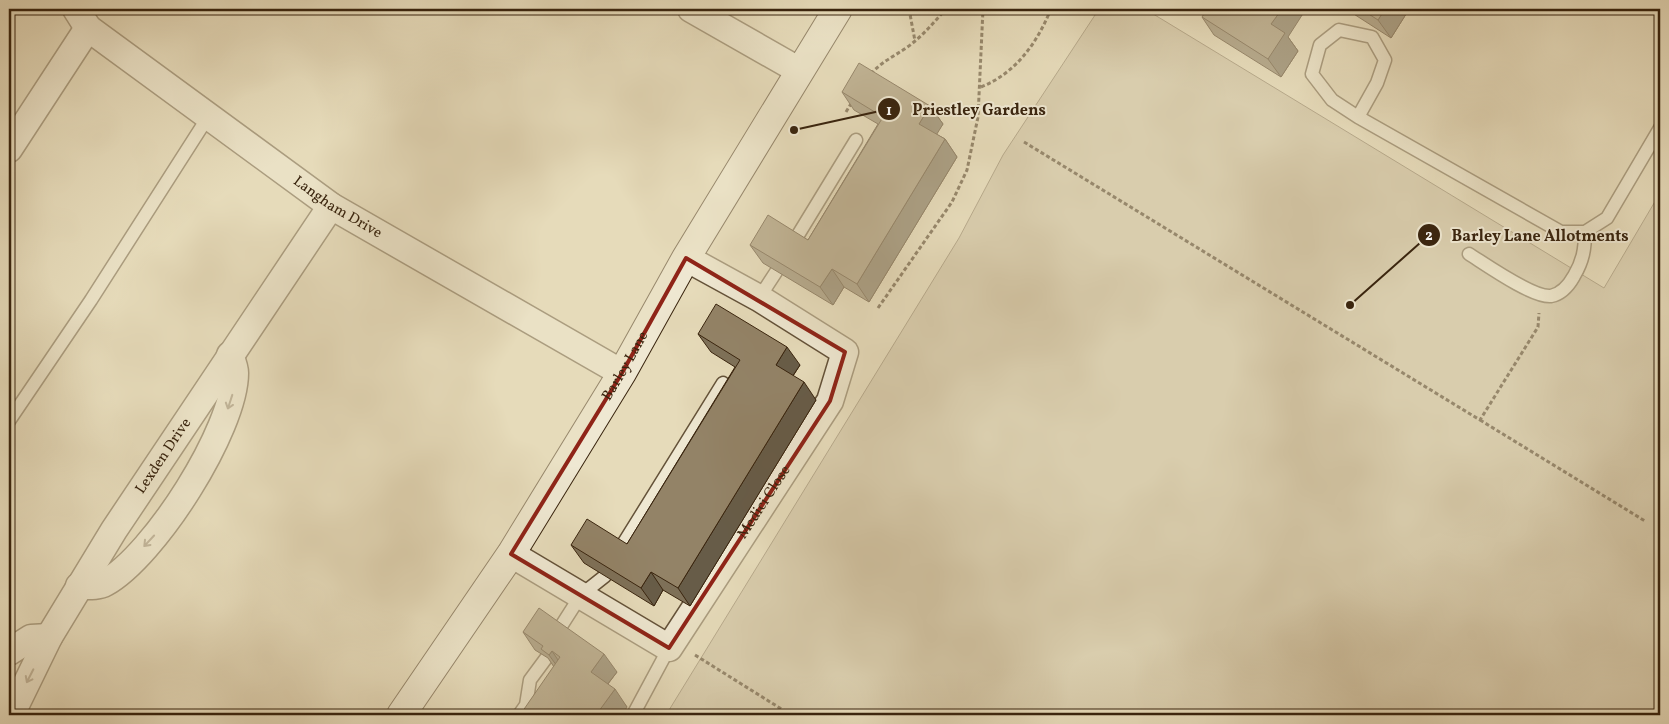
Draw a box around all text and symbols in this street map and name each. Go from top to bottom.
callout: Priestley Gardens [877,94,1056,125]
text: Priestley Gardens [912,100,1046,122]
text: 1 [886,101,892,122]
street label: Langham Drive [289,171,386,244]
callout: Barley Lane Allotments [1417,219,1639,250]
text: 2 [1425,226,1433,247]
text: Barley Lane Allotments [1451,226,1629,248]
street label: Barley Lane [597,327,654,405]
one-way arrow [225,394,234,409]
street label: Lexden Drive [131,414,197,498]
street label: Medici Close [732,461,796,543]
one-way arrow [143,535,155,548]
one-way arrow [25,669,35,684]

